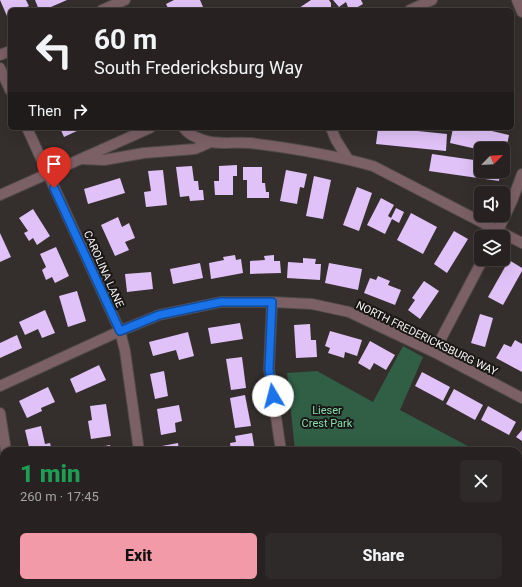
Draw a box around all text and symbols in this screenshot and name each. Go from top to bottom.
text: 60 m [94,23,157,56]
icon: left [28,24,80,76]
text: South Fredericksburg Way [94,57,303,78]
icon: right [69,100,91,122]
text: Then [28,102,61,120]
north arrow [474,142,510,178]
map controls [474,142,510,266]
pin [37,147,71,188]
icon: arrive [43,153,65,175]
button: sound [474,186,510,222]
street label: CAROLINA LANE [81,229,126,310]
button: layers [474,230,510,266]
street label: NORTH FREDERICKSBURG WAY [354,298,500,379]
position arrow [252,375,294,417]
park label: Lieser Crest Park [302,404,353,430]
text: 1 min [20,460,81,488]
button: close [460,460,502,502]
text: 260 m · 17:45 [20,489,99,504]
button: Exit [20,533,257,579]
button: Share [265,533,502,579]

